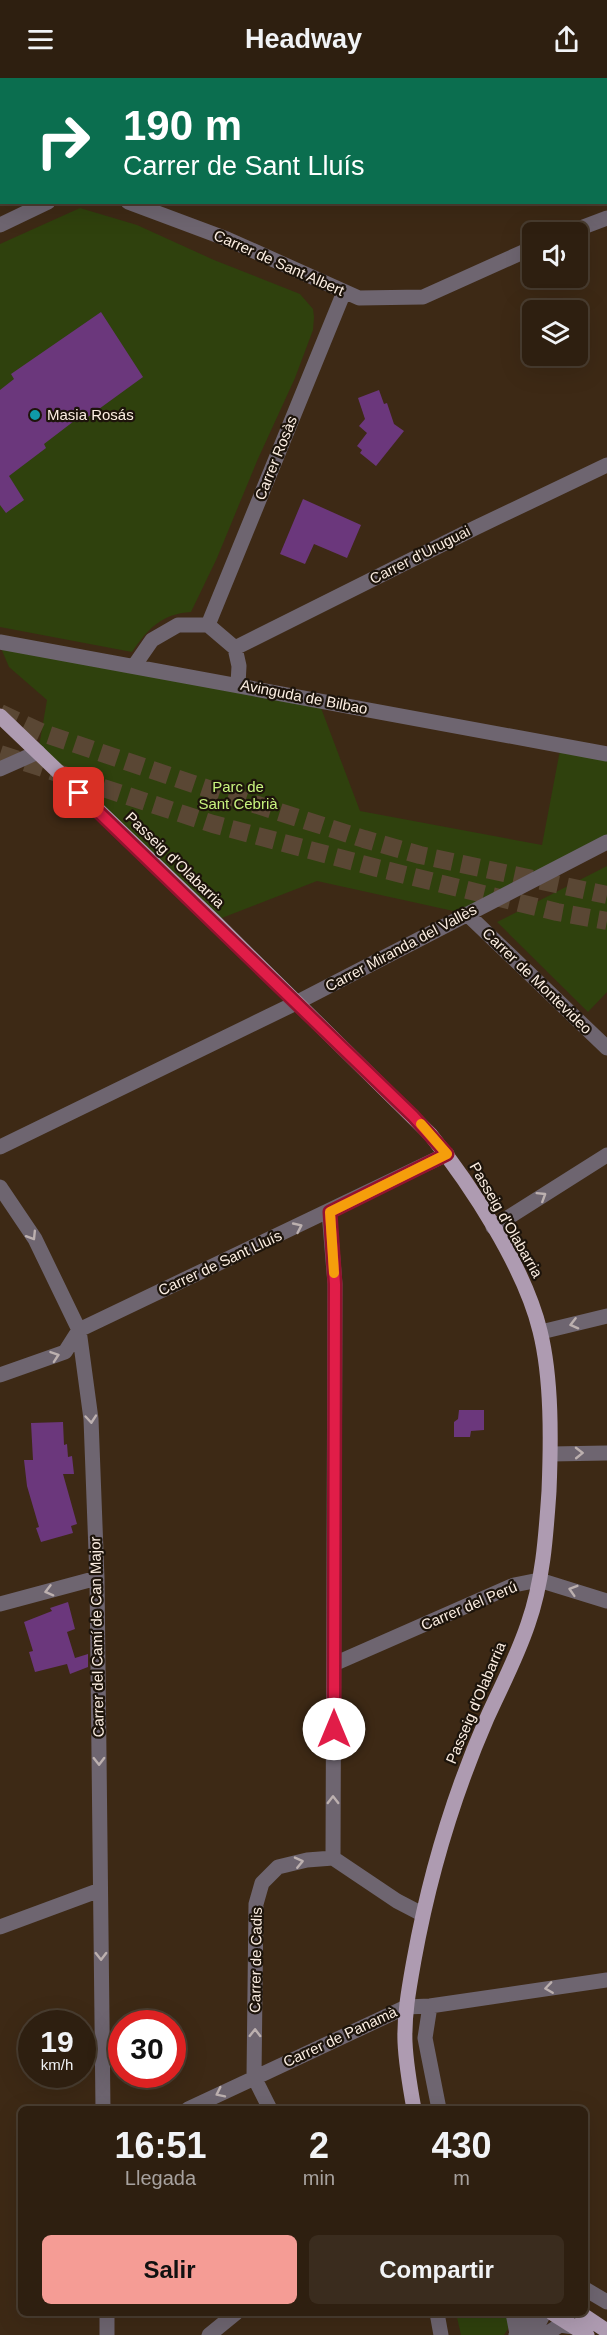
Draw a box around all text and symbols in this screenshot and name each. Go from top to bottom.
icon: menu [24,23,57,56]
icon: share [550,23,583,56]
text: Headway [245,24,362,54]
icon: right [24,102,102,180]
text: 190 m [123,102,242,149]
text: Carrer de Sant Lluís [123,151,365,181]
map controls [522,222,588,366]
button: sound [522,222,588,288]
street label: Carrer de Sant Albert [211,226,348,299]
button: layers [522,300,588,366]
place label: Masia Rosás [47,406,134,423]
marker: Masia Rosás [28,408,42,422]
street label: Carrer Rosàs [251,413,300,502]
street label: Carrer d'Uruguai [367,522,473,587]
street label: Avinguda de Bilbao [239,676,369,717]
pin [53,767,104,818]
icon: arrive [62,776,95,809]
park label: Parc de Sant Cebrià [198,778,278,812]
street label: Passeig d'Olabarria [123,808,229,912]
street label: Carrer Miranda del Vallès [322,900,479,995]
street label: Carrer de Montevideo [479,924,595,1037]
street label: Passeig d'Olabarria [466,1159,547,1281]
one-way arrow [536,1191,546,1203]
one-way arrow [291,1222,302,1234]
street label: Carrer de Sant Lluís [155,1226,284,1299]
one-way arrow [25,1230,37,1240]
one-way arrow [569,1316,579,1329]
one-way arrow [49,1351,60,1364]
one-way arrow [84,1415,97,1424]
one-way arrow [574,1447,583,1459]
street label: Carrer del Camí de Can Major [86,1536,107,1738]
street label: Carrer del Perú [418,1578,519,1633]
one-way arrow [44,1584,55,1596]
one-way arrow [568,1585,579,1598]
street label: Passeig d'Olabarria [442,1639,509,1766]
position arrow [302,1697,366,1761]
one-way arrow [93,1757,105,1766]
one-way arrow [327,1795,339,1804]
one-way arrow [294,1856,304,1869]
street label: Carrer de Cadis [246,1907,265,2013]
one-way arrow [95,1952,107,1961]
one-way arrow [544,1982,554,1994]
street label: Carrer de Panamà [280,2002,400,2070]
speed limit sign: 30 [108,2010,186,2088]
text: 19 [40,2025,74,2058]
one-way arrow [249,2028,261,2037]
text: km/h [41,2056,73,2073]
one-way arrow [215,2086,226,2098]
text: 16:51 [114,2125,206,2166]
text: 2 [309,2125,329,2166]
text: 430 [431,2125,492,2166]
text: Llegada [125,2167,196,2189]
text: min [303,2167,335,2189]
text: m [453,2167,470,2189]
button: Salir [42,2235,297,2304]
button: Compartir [309,2235,564,2304]

